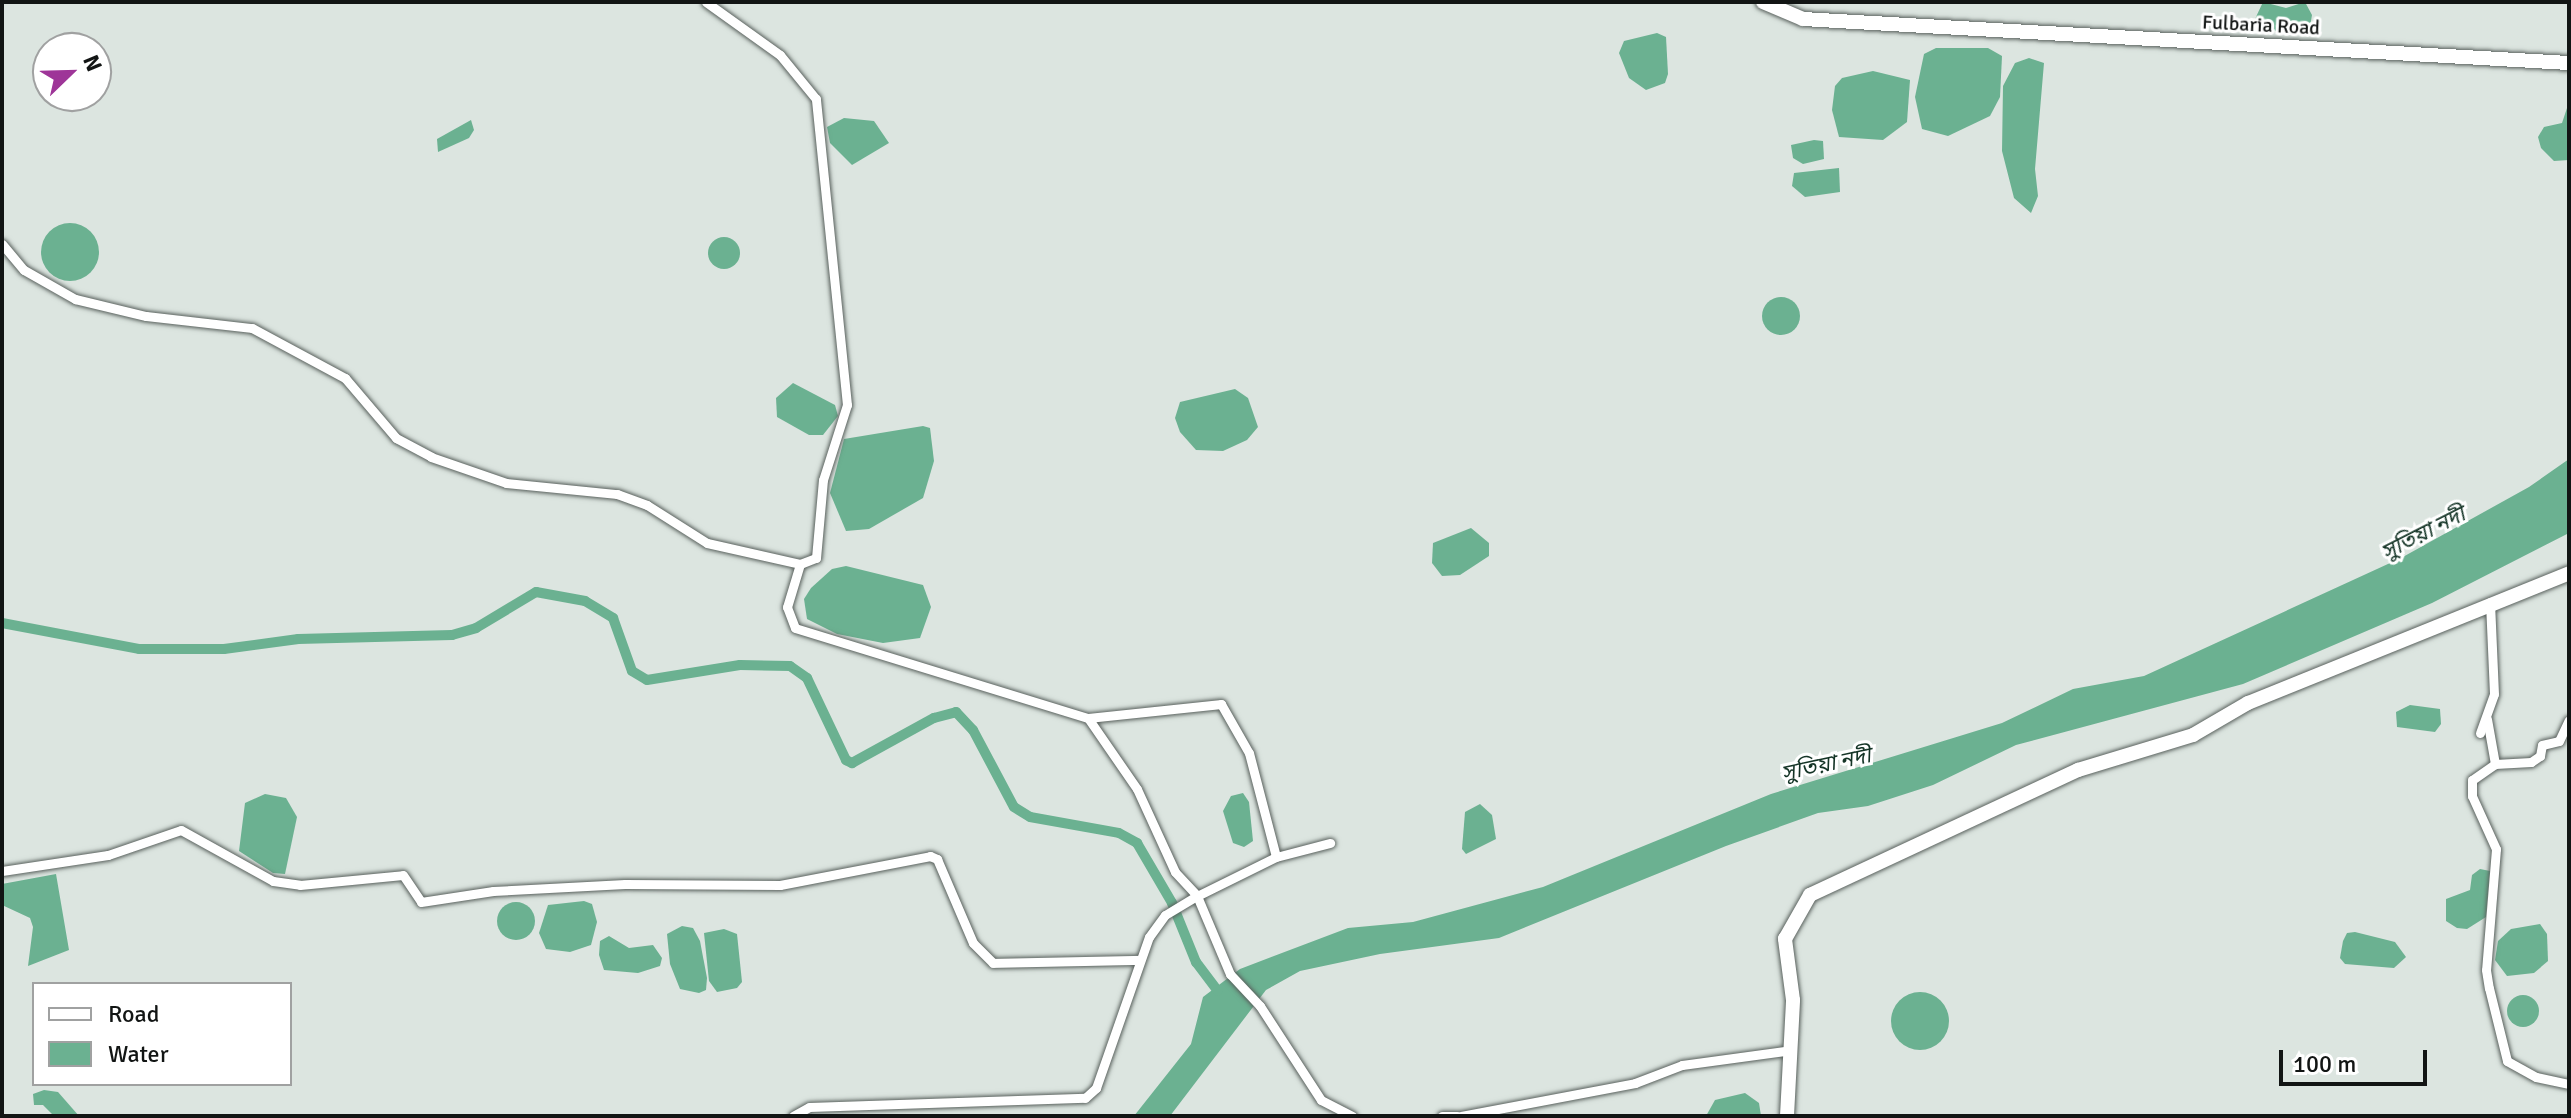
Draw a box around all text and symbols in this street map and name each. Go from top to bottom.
street label: Fulbaria Road [2202,10,2320,40]
north arrow [32,32,112,112]
text: N [77,51,108,76]
water label: সুতিয়া নদী [2377,501,2469,565]
water label: সুতিয়া নদী [1779,742,1873,786]
legend [32,982,292,1086]
text: Road [108,999,159,1029]
scale bar [2283,1034,2431,1084]
text: Water [108,1039,168,1069]
text: 100 m [2293,1049,2356,1079]

